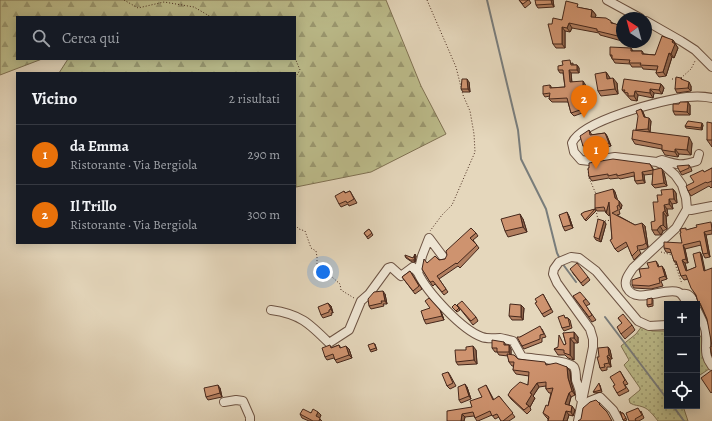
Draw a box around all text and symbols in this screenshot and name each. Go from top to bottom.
north arrow [616,12,652,48]
search box [16,16,296,60]
icon: search [30,27,52,49]
text: Cerca qui [62,28,120,48]
pin: 2 [571,85,597,118]
text: Vicino [32,87,77,110]
text: 2 risultati [229,90,280,107]
text: da Emma [70,136,129,156]
pin: 1 [583,136,609,169]
text: 1 [43,146,47,163]
text: 290 m [248,146,280,163]
text: Ristorante · Via Bergiola [70,156,197,173]
text: Il Trillo [70,196,117,216]
text: 2 [42,206,48,223]
text: 300 m [247,206,280,223]
text: Ristorante · Via Bergiola [70,216,197,233]
your location [313,262,333,282]
map controls [664,301,700,409]
button: + [664,301,700,337]
button: − [664,337,700,373]
button: locate [664,373,700,409]

